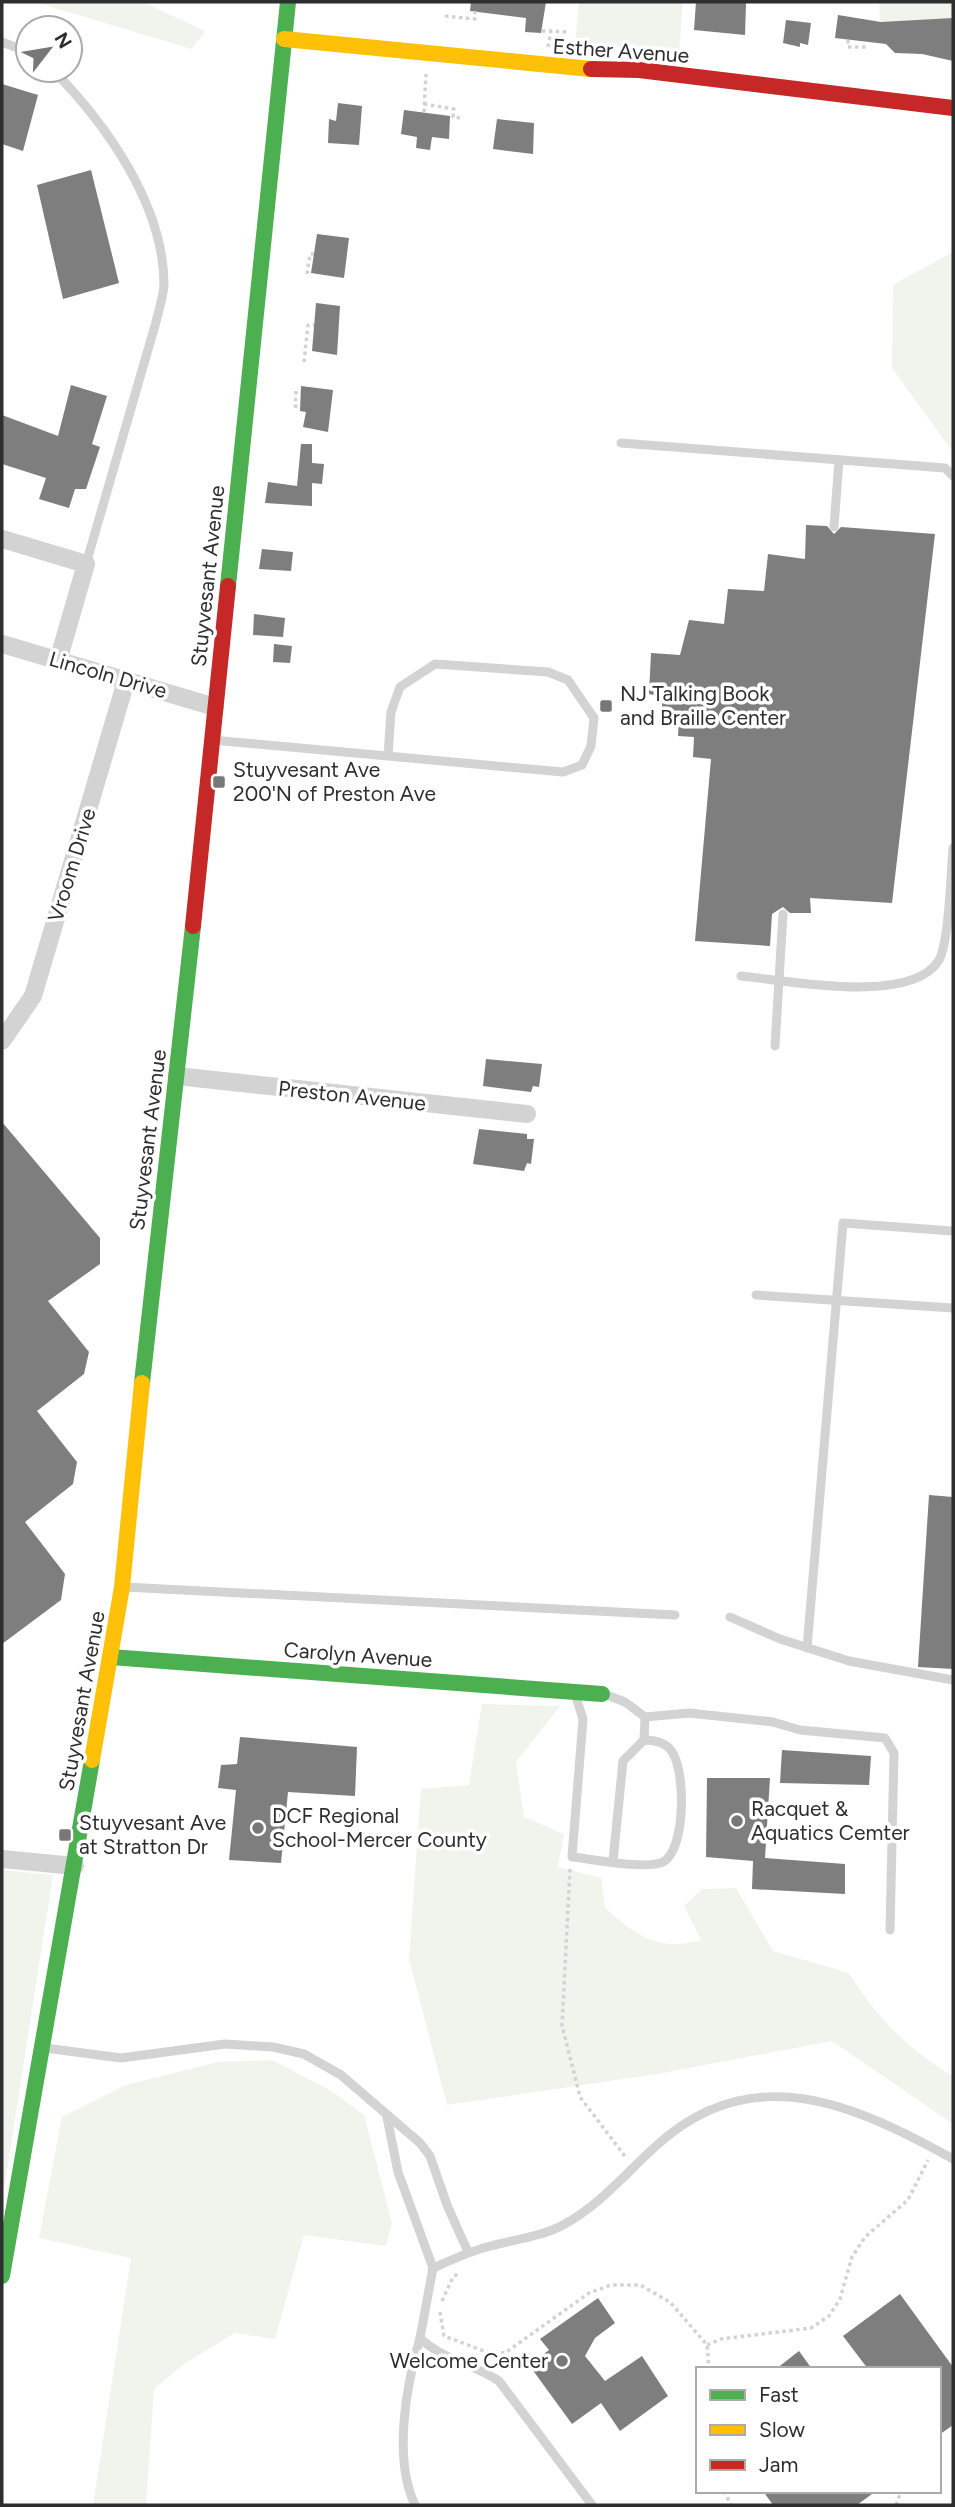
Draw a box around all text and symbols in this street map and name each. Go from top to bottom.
north arrow [14,14,84,84]
text: N [50,28,77,53]
street label: Esther Avenue [552,33,690,68]
street label: Stuyvesant Avenue [186,484,229,668]
street label: Lincoln Drive [46,646,170,703]
place label: NJ Talking Book and Braille Center [620,681,786,730]
marker: NJ Talking Book and Braille Center [598,698,614,714]
place label: Stuyvesant Ave 200'N of Preston Ave [233,757,436,806]
marker: Stuyvesant Ave 200'N of Preston Ave [211,774,227,790]
street label: Vroom Drive [42,805,101,925]
street label: Stuyvesant Avenue [124,1048,171,1232]
street label: Preston Avenue [277,1075,427,1116]
street label: Stuyvesant Avenue [53,1609,110,1793]
street label: Carolyn Avenue [283,1637,433,1672]
place label: Racquet & Aquatics Cemter [751,1796,910,1845]
place label: DCF Regional School-Mercer County [272,1803,487,1852]
place label: Stuyvesant Ave at Stratton Dr [79,1810,226,1859]
marker: Racquet & Aquatics Cemter [729,1813,745,1829]
marker: DCF Regional School-Mercer County [250,1820,266,1836]
marker: Stuyvesant Ave at Stratton Dr [57,1827,73,1843]
place label: Welcome Center [390,2348,548,2373]
marker: Welcome Center [554,2353,570,2369]
legend [696,2367,941,2493]
text: Fast [759,2382,799,2407]
text: Slow [759,2417,805,2442]
text: Jam [759,2452,798,2477]

